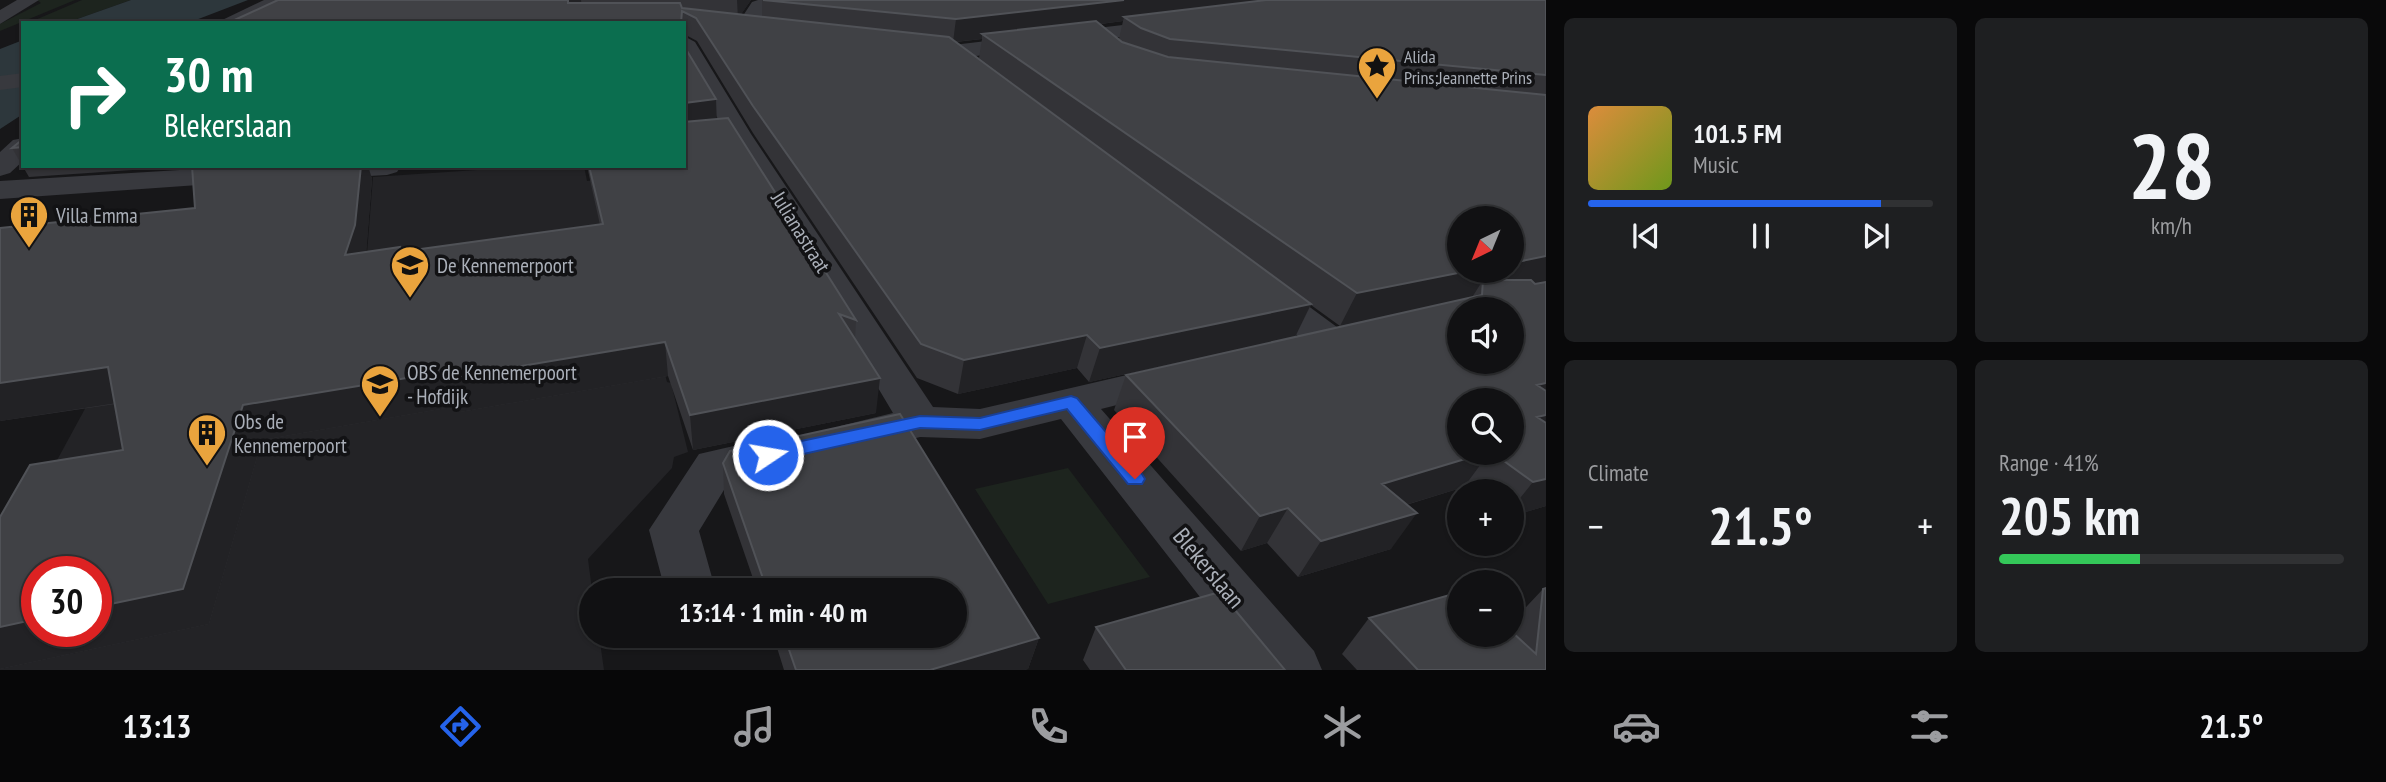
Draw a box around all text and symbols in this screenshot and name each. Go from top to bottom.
text: 30 m [164,42,253,106]
place icon: Alida Prins;Jeannette Prins [1356,45,1398,100]
place label: Alida Prins;Jeannette Prins [1404,45,1532,89]
icon: right [49,49,140,140]
text: Blekerslaan [164,104,292,146]
text: 28 [2128,106,2215,224]
text: 101.5 FM [1693,117,1782,150]
text: Music [1693,150,1739,179]
street label: Julianastraat [765,185,837,278]
building icon: Villa Emma [8,194,50,249]
place label: Villa Emma [55,202,138,229]
north arrow [1447,206,1524,284]
map controls [1447,206,1524,647]
text: km/h [2151,211,2192,240]
icon: previous [1627,217,1665,255]
icon: pause [1742,217,1780,255]
icon: next [1857,217,1895,255]
school or university icon: De Kennemerpoort [389,244,431,299]
place label: De Kennemerpoort [437,252,574,279]
button: sound [1447,297,1524,374]
place label: OBS de Kennemerpoort - Hofdijk [407,359,577,410]
school or university icon: OBS de Kennemerpoort - Hofdijk [359,363,401,418]
button: search [1447,388,1524,465]
pin [1105,407,1165,479]
place label: Obs de Kennemerpoort [234,408,347,459]
building icon: Obs de Kennemerpoort [186,412,228,467]
position arrow [731,418,805,492]
icon: arrive [1116,418,1154,456]
text: Range · 41% [1999,448,2099,477]
text: Climate [1588,458,1649,487]
button: + [1447,479,1524,556]
text: 205 km [1999,482,2140,549]
text: 21.5° [1708,492,1813,559]
text: − [1588,501,1604,550]
text: + [1917,501,1933,550]
street label: Blekerslaan [1166,521,1252,615]
speed limit sign: 30 [21,556,112,647]
button: − [1447,570,1524,647]
text: 13:14 · 1 min · 40 m [679,596,867,629]
icon: directions [436,702,485,751]
icon: music [730,702,779,751]
icon: phone [1024,702,1073,751]
icon: climate [1318,702,1367,751]
icon: car [1612,702,1661,751]
icon: filters [1905,702,1954,751]
text: 13:13 [122,705,192,747]
text: 21.5° [2199,705,2264,747]

